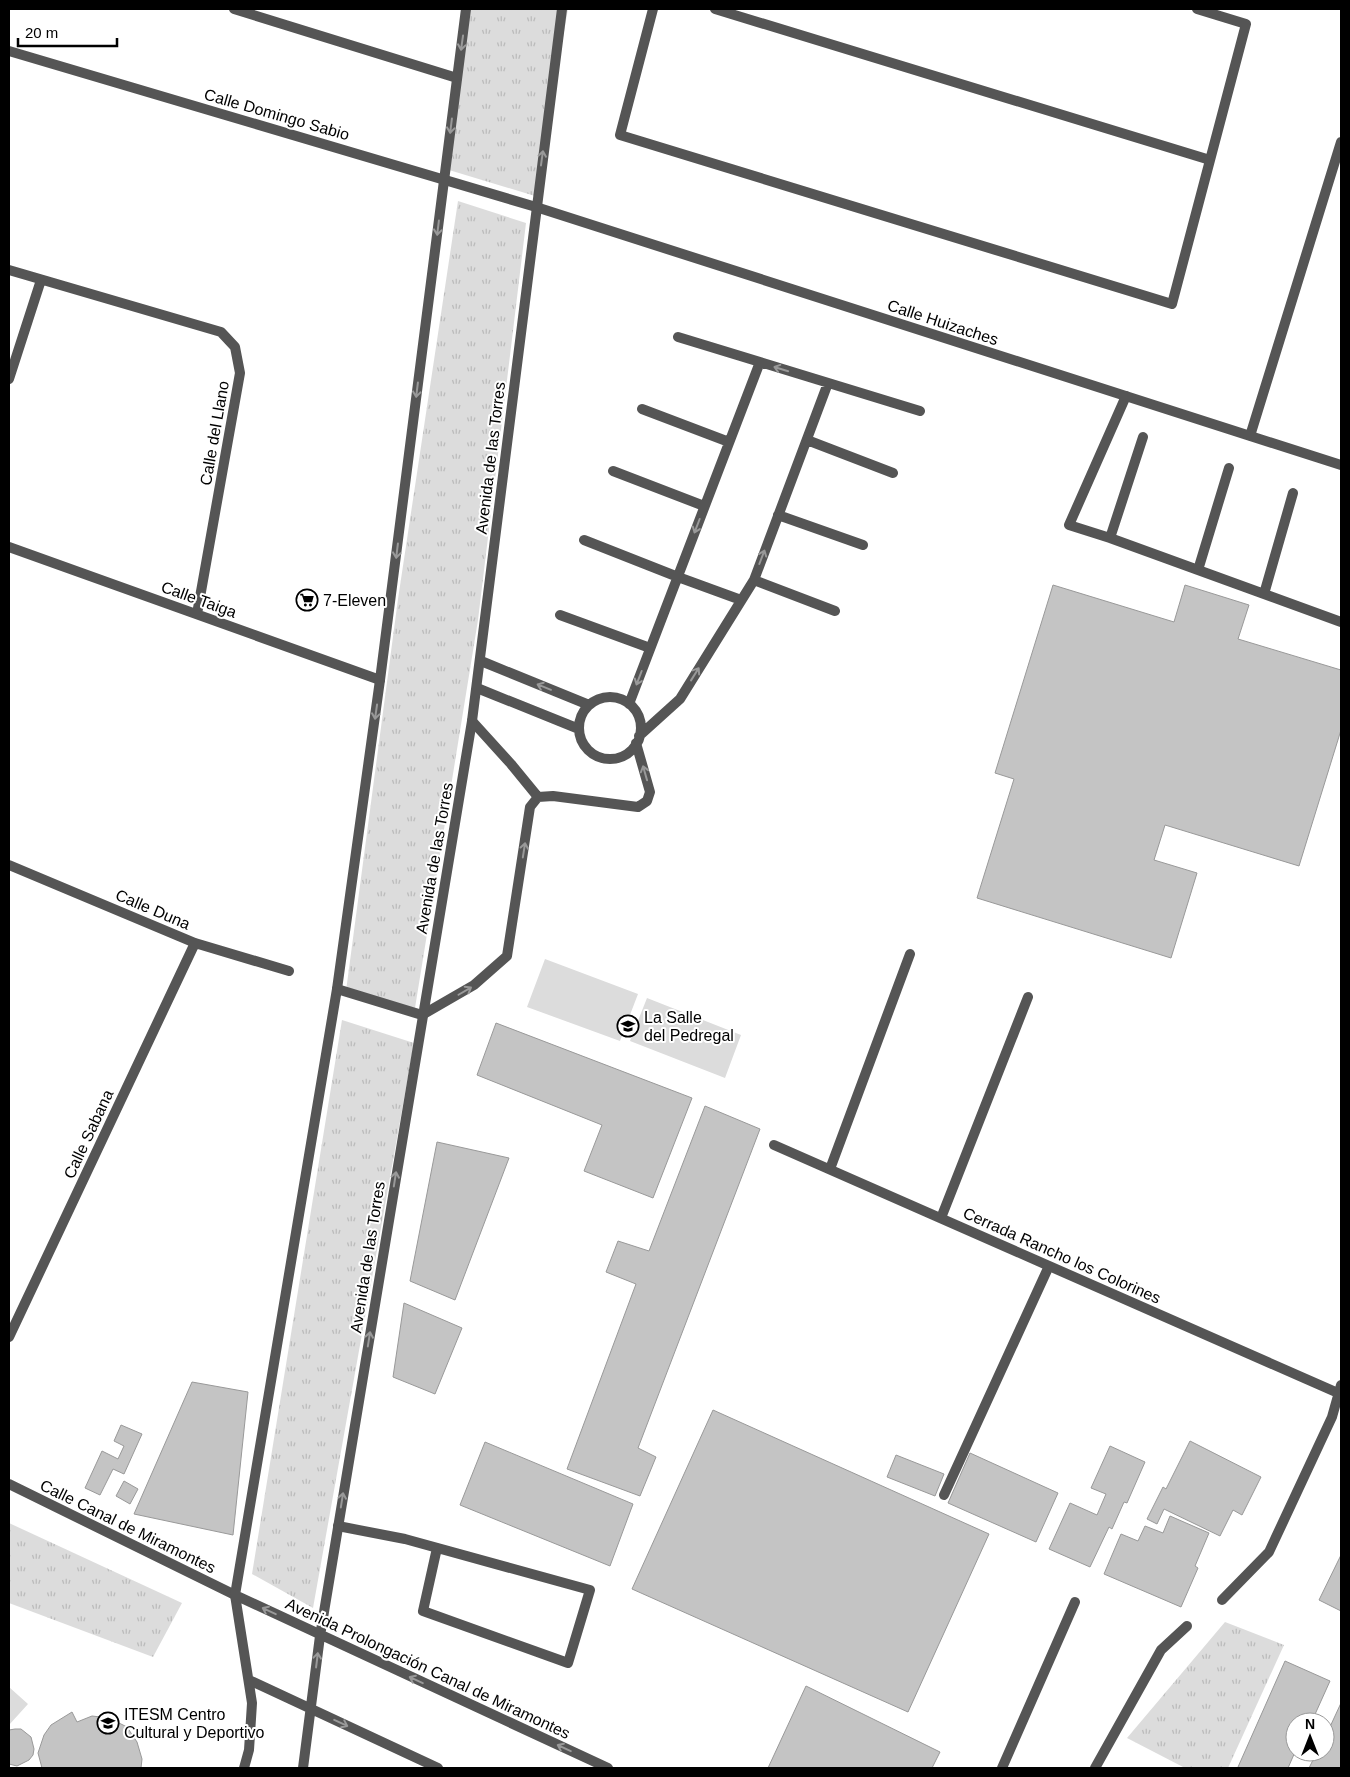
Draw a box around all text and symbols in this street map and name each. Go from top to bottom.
scale bar [18,15,116,47]
text: 20 m [25,24,58,41]
one-way arrow [457,35,467,51]
street label: Calle Domingo Sabio [202,86,352,143]
one-way arrow [446,118,456,134]
one-way arrow [538,151,548,167]
one-way arrow [433,220,443,236]
street label: Calle Huizaches [885,297,1000,348]
one-way arrow [774,363,790,373]
street label: Calle del Llano [197,379,232,487]
one-way arrow [412,381,422,397]
street label: Avenida de las Torres [473,381,508,535]
one-way arrow [692,518,701,533]
one-way arrow [391,542,401,558]
one-way arrow [759,549,768,564]
street label: Calle Taiga [159,578,239,621]
supermarket icon: 7-Eleven [295,588,319,612]
place label: 7-Eleven [323,592,386,609]
one-way arrow [691,668,701,682]
one-way arrow [634,669,643,685]
one-way arrow [537,681,552,691]
one-way arrow [370,704,380,720]
one-way arrow [639,765,649,781]
street label: Avenida de las Torres [413,781,456,935]
one-way arrow [519,842,529,858]
street label: Calle Duna [113,886,193,933]
one-way arrow [457,986,472,996]
place label: La Salle del Pedregal [644,1009,734,1044]
school or university icon: La Salle del Pedregal [616,1014,640,1038]
street label: Calle Sabana [60,1087,116,1181]
one-way arrow [391,1171,401,1187]
street label: Avenida de las Torres [347,1180,388,1334]
street label: Cerrada Rancho los Colorines [960,1204,1163,1307]
one-way arrow [364,1332,374,1348]
street label: Calle Canal de Miramontes [37,1477,218,1576]
one-way arrow [338,1492,348,1508]
street label: Avenida Prolongación Canal de Miramontes [283,1595,573,1742]
one-way arrow [262,1606,277,1616]
one-way arrow [312,1652,322,1668]
one-way arrow [409,1675,424,1684]
place label: ITESM Centro Cultural y Deportivo [124,1706,265,1741]
school or university icon: ITESM Centro Cultural y Deportivo [96,1711,120,1735]
north arrow [1285,1712,1335,1762]
text: N [1305,1716,1315,1732]
one-way arrow [333,1718,348,1728]
one-way arrow [557,1743,572,1752]

